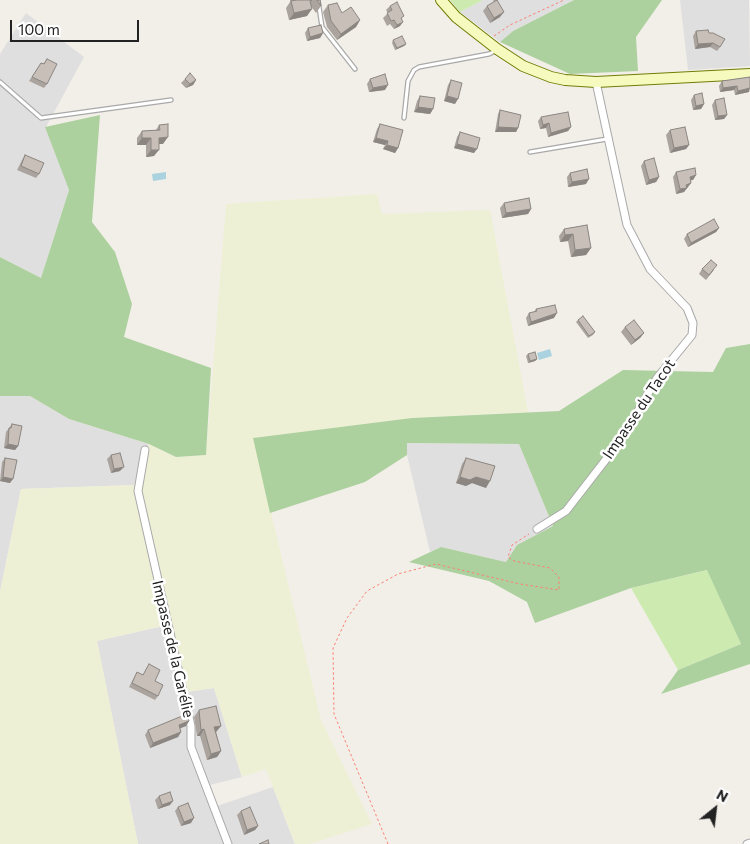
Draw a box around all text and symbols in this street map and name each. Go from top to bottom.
scale bar [12,10,141,42]
text: 100 m [18,20,60,38]
street label: Impasse du Tacot [599,356,679,462]
street label: Impasse de la Garélie [148,579,198,719]
north arrow [690,784,740,834]
text: N [714,785,731,805]

